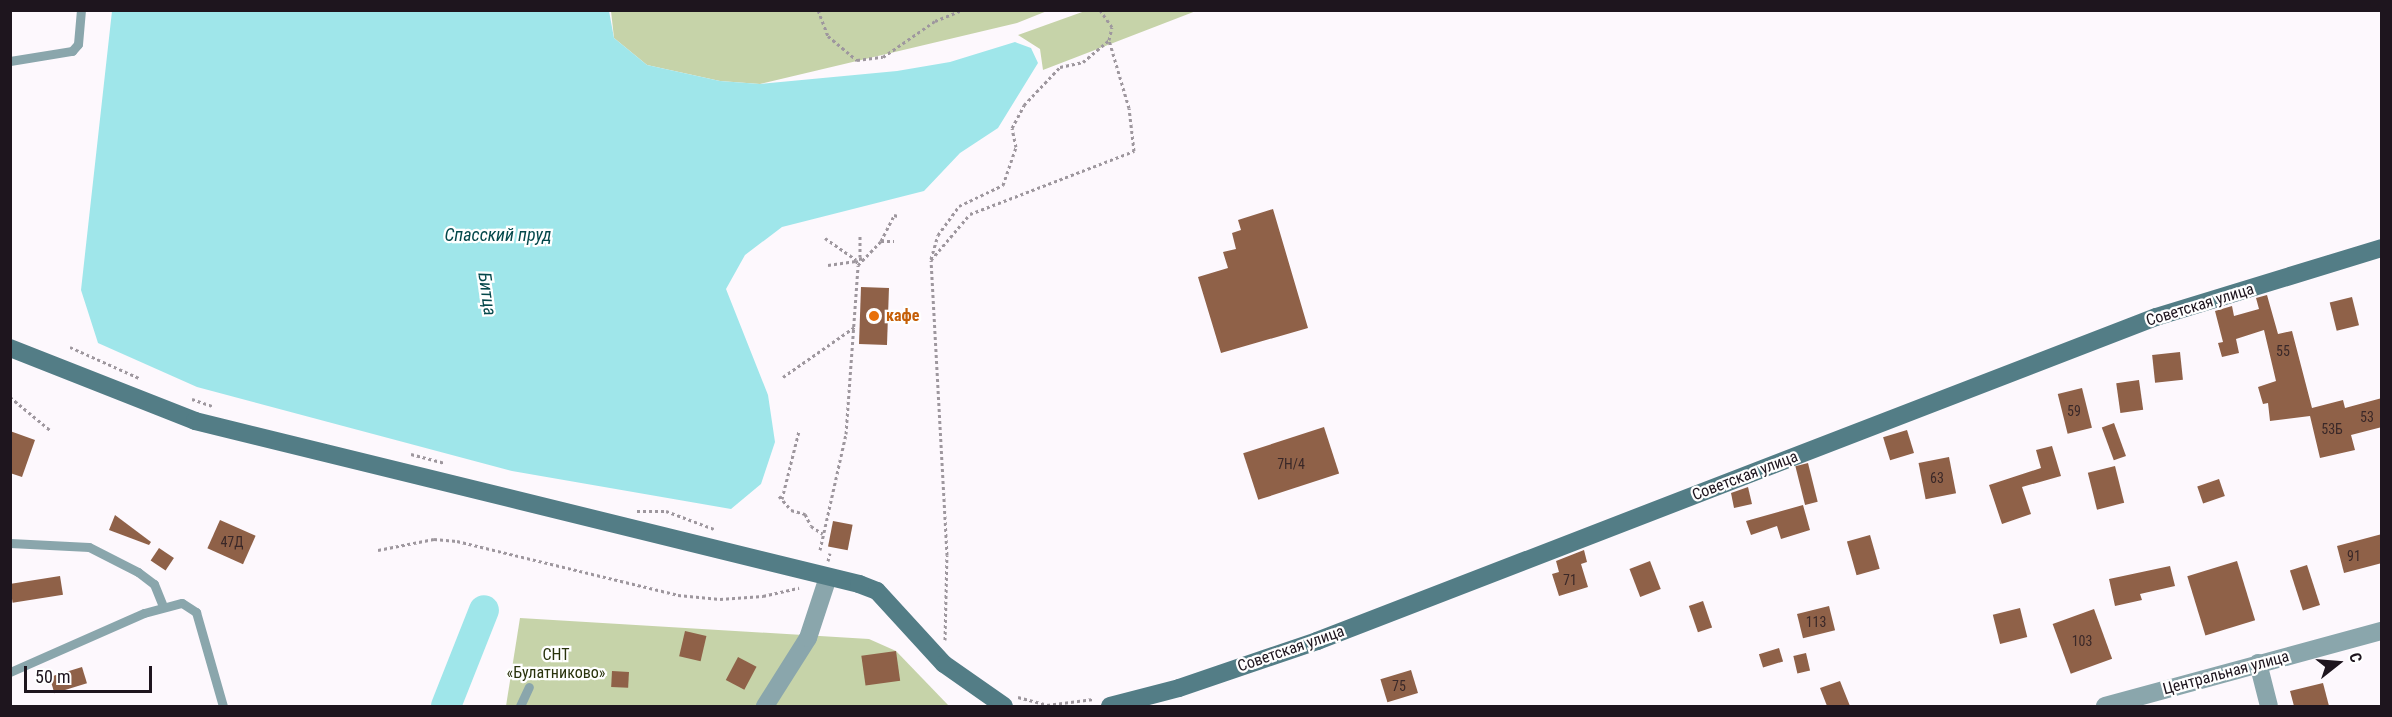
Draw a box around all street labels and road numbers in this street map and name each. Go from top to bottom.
street label: Советская улица [2144,280,2256,330]
street label: Советская улица [1689,447,1801,505]
street label: Советская улица [1235,622,1347,676]
street label: Центральная улица [2161,647,2291,699]

